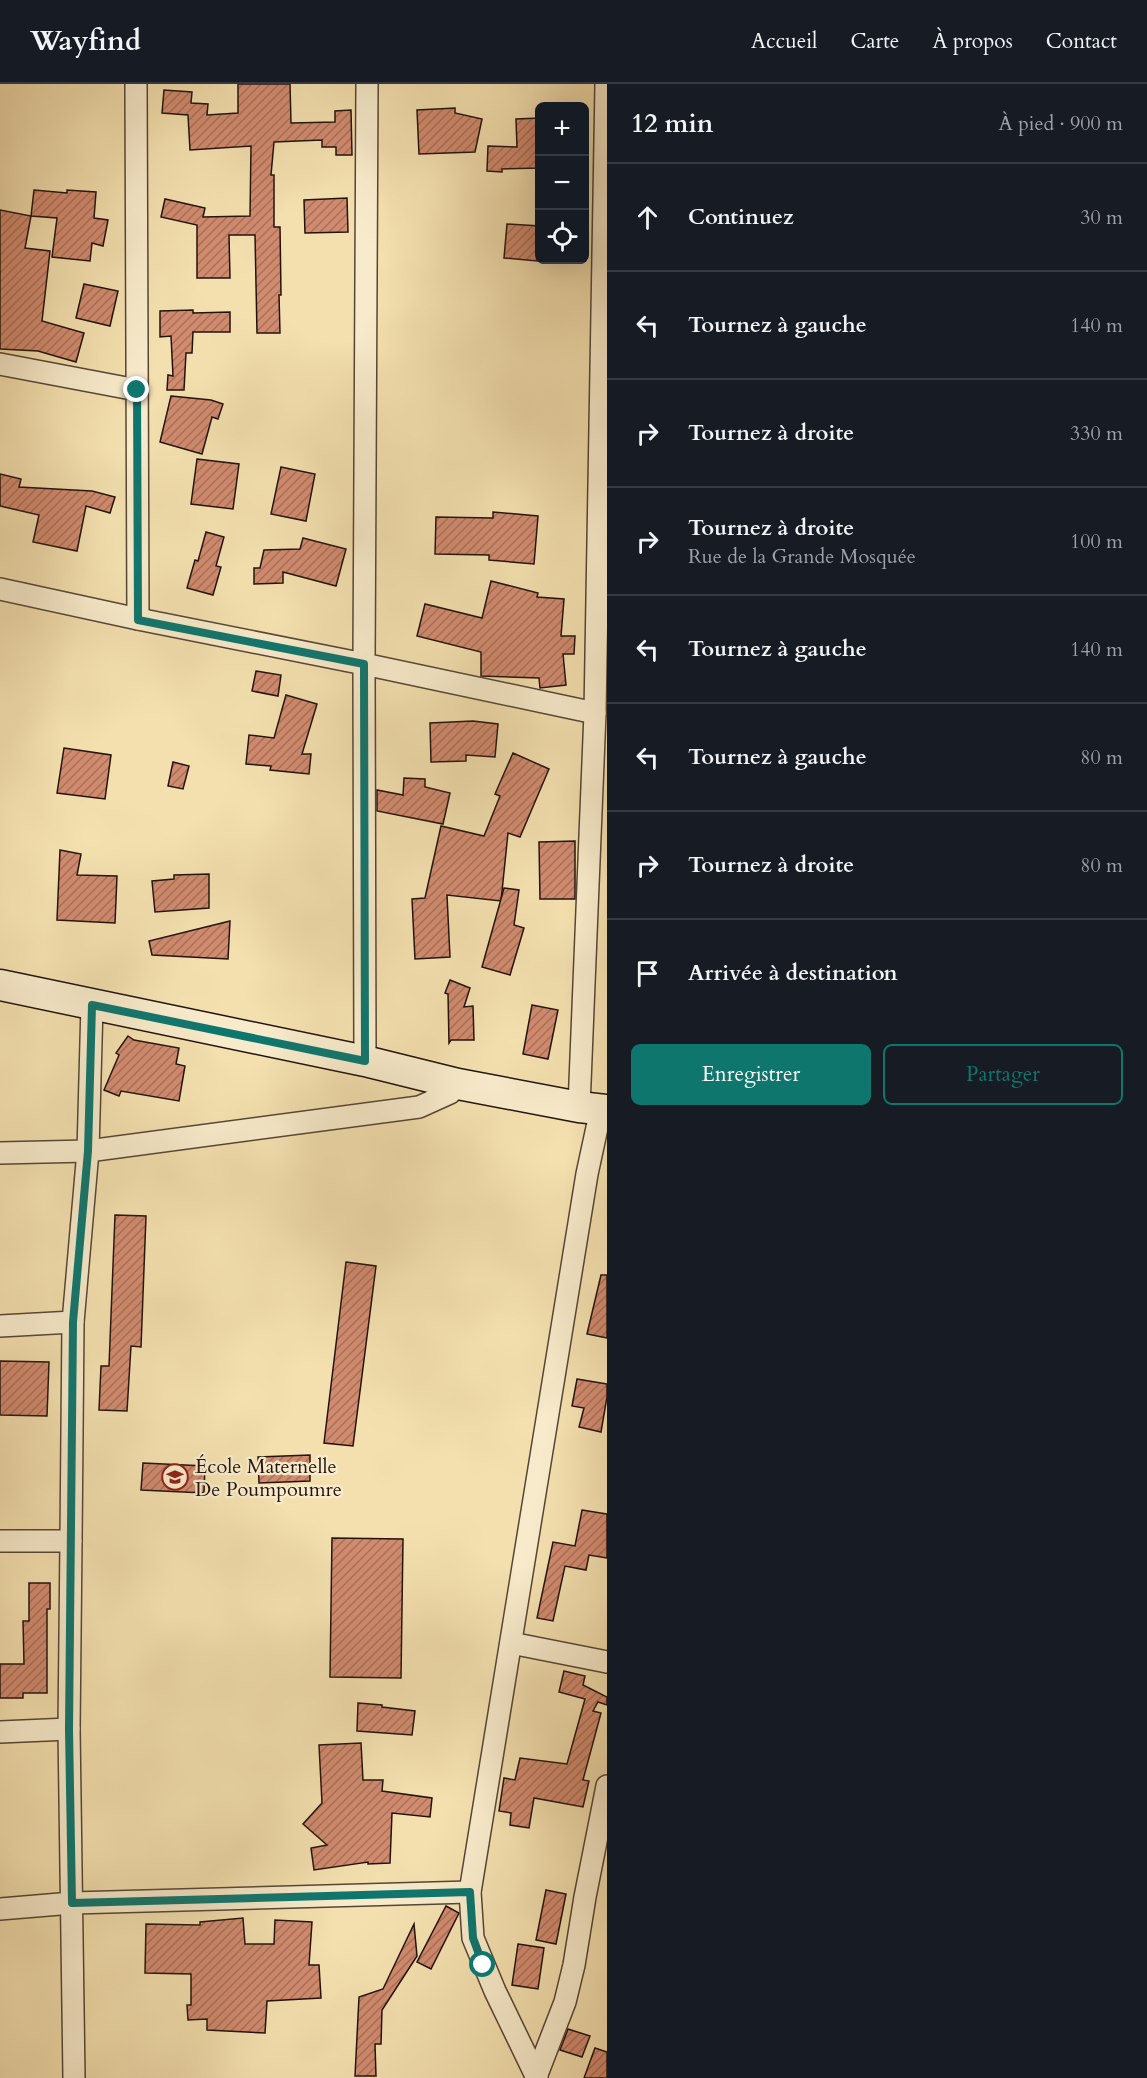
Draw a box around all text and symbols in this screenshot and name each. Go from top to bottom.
text: Wayfind [30,22,141,60]
text: Accueil [751,27,817,56]
text: Carte [850,27,899,56]
text: À propos [932,27,1013,56]
text: Contact [1046,27,1117,56]
map controls [535,102,589,264]
button: + [535,102,589,156]
text: 12 min [631,106,714,141]
text: À pied · 900 m [999,110,1123,137]
button: − [535,156,589,210]
icon: ahead [631,201,664,234]
text: Continuez [688,202,794,232]
text: 30 m [1080,204,1123,231]
button: locate [535,210,589,264]
icon: left [631,309,664,342]
text: Tournez à gauche [688,310,867,340]
text: 140 m [1070,312,1123,339]
route end [123,376,149,402]
icon: right [631,417,664,450]
text: Tournez à droite [688,418,854,448]
text: 330 m [1070,420,1123,447]
text: Tournez à droite [688,513,854,543]
icon: right [631,525,664,558]
text: 100 m [1070,528,1123,555]
text: Rue de la Grande Mosquée [688,543,916,570]
icon: left [631,633,664,666]
text: Tournez à gauche [688,634,867,664]
text: 140 m [1070,636,1123,663]
icon: left [631,741,664,774]
text: Tournez à gauche [688,742,867,772]
text: 80 m [1080,744,1123,771]
icon: right [631,849,664,882]
text: Tournez à droite [688,850,854,880]
text: 80 m [1080,852,1123,879]
icon: arrive [631,957,664,990]
text: Arrivée à destination [688,958,898,988]
button: Enregistrer [631,1044,871,1105]
button: Partager [883,1044,1123,1105]
place label: École Maternelle De Poumpoumre [195,1453,342,1503]
school or university icon: École Maternelle De Poumpoumre [160,1462,190,1492]
route start [469,1951,495,1977]

